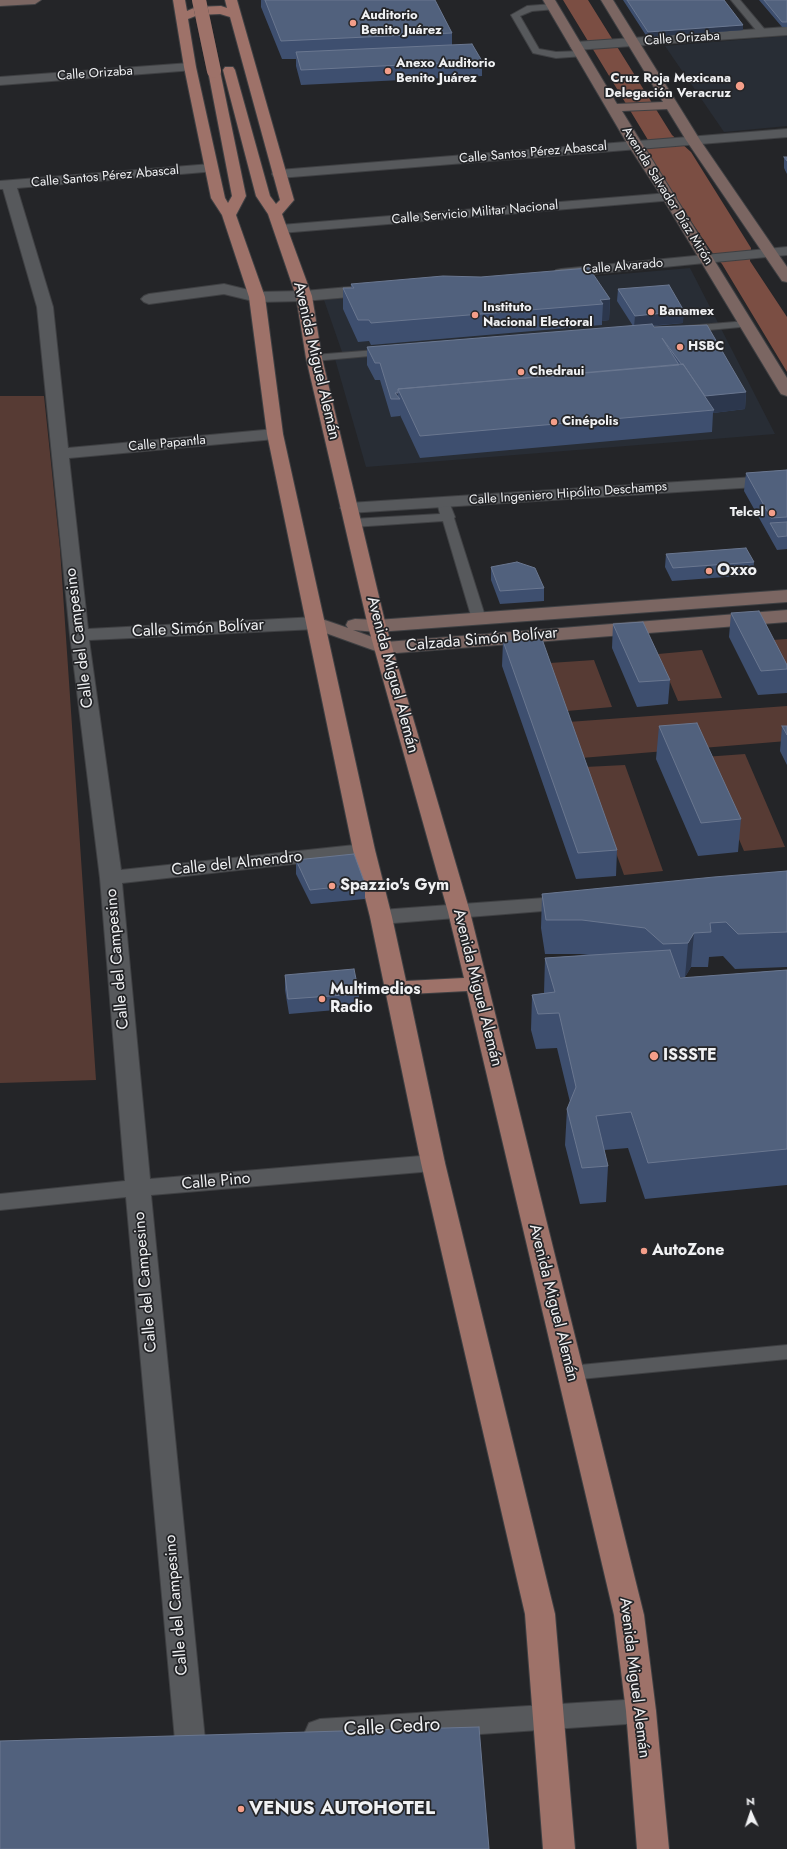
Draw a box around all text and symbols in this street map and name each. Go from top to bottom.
place label: Auditorio Benito Juárez [361,8,442,39]
marker: Auditorio Benito Juárez [348,18,358,28]
street label: Calle Orizaba [644,29,720,49]
place label: Anexo Auditorio Benito Juárez [396,56,495,87]
street label: Calle Orizaba [57,64,133,84]
marker: Anexo Auditorio Benito Juárez [383,66,393,76]
place label: Cruz Roja Mexicana Delegación Veracruz [605,71,731,102]
marker: Cruz Roja Mexicana Delegación Veracruz [734,80,746,92]
street label: Avenida Salvador Díaz Mirón [618,124,716,268]
street label: Calle Santos Pérez Abascal [458,139,608,167]
street label: Calle Santos Pérez Abascal [30,163,180,191]
street label: Calle Servicio Militar Nacional [391,198,559,228]
street label: Calle Alvarado [582,256,664,278]
street label: Avenida Miguel Alemán [288,280,344,442]
place label: Instituto Nacional Electoral [483,300,593,331]
place label: Banamex [659,304,714,320]
marker: Banamex [646,307,656,317]
marker: Instituto Nacional Electoral [470,310,480,320]
place label: HSBC [688,339,724,355]
marker: HSBC [675,342,685,352]
place label: Chedraui [529,364,584,380]
marker: Chedraui [516,367,526,377]
place label: Cinépolis [562,414,618,430]
marker: Cinépolis [549,417,559,427]
street label: Calle Papantla [128,433,206,455]
street label: Calle Ingeniero Hipólito Deschamps [468,479,668,509]
place label: Telcel [730,505,764,521]
marker: Telcel [767,508,777,518]
place label: Oxxo [717,561,757,581]
marker: Oxxo [704,566,714,576]
street label: Calle del Campesino [62,567,98,709]
street label: Avenida Miguel Alemán [362,595,422,755]
street label: Calle Simón Bolívar [132,616,264,642]
street label: Calzada Simón Bolívar [405,624,559,656]
street label: Calle del Almendro [171,848,303,880]
place label: Spazzio's Gym [340,876,449,896]
marker: Spazzio's Gym [327,881,337,891]
street label: Calle del Campesino [102,888,134,1030]
street label: Avenida Miguel Alemán [448,907,506,1069]
place label: Multimedios Radio [330,980,421,1018]
marker: Multimedios Radio [317,994,327,1004]
place label: ISSSTE [663,1046,717,1066]
marker: ISSSTE [648,1050,660,1062]
street label: Calle Pino [181,1169,251,1195]
street label: Calle del Campesino [130,1211,162,1353]
street label: Avenida Miguel Alemán [524,1222,582,1384]
place label: AutoZone [652,1241,724,1261]
marker: AutoZone [639,1246,649,1256]
street label: Calle del Campesino [161,1534,193,1676]
street label: Avenida Miguel Alemán [615,1597,653,1759]
street label: Calle Cedro [343,1714,441,1742]
north arrow [731,1793,771,1833]
text: N [746,1793,755,1809]
place label: VENUS AUTOHOTEL [249,1798,435,1820]
marker: VENUS AUTOHOTEL [236,1804,246,1814]

